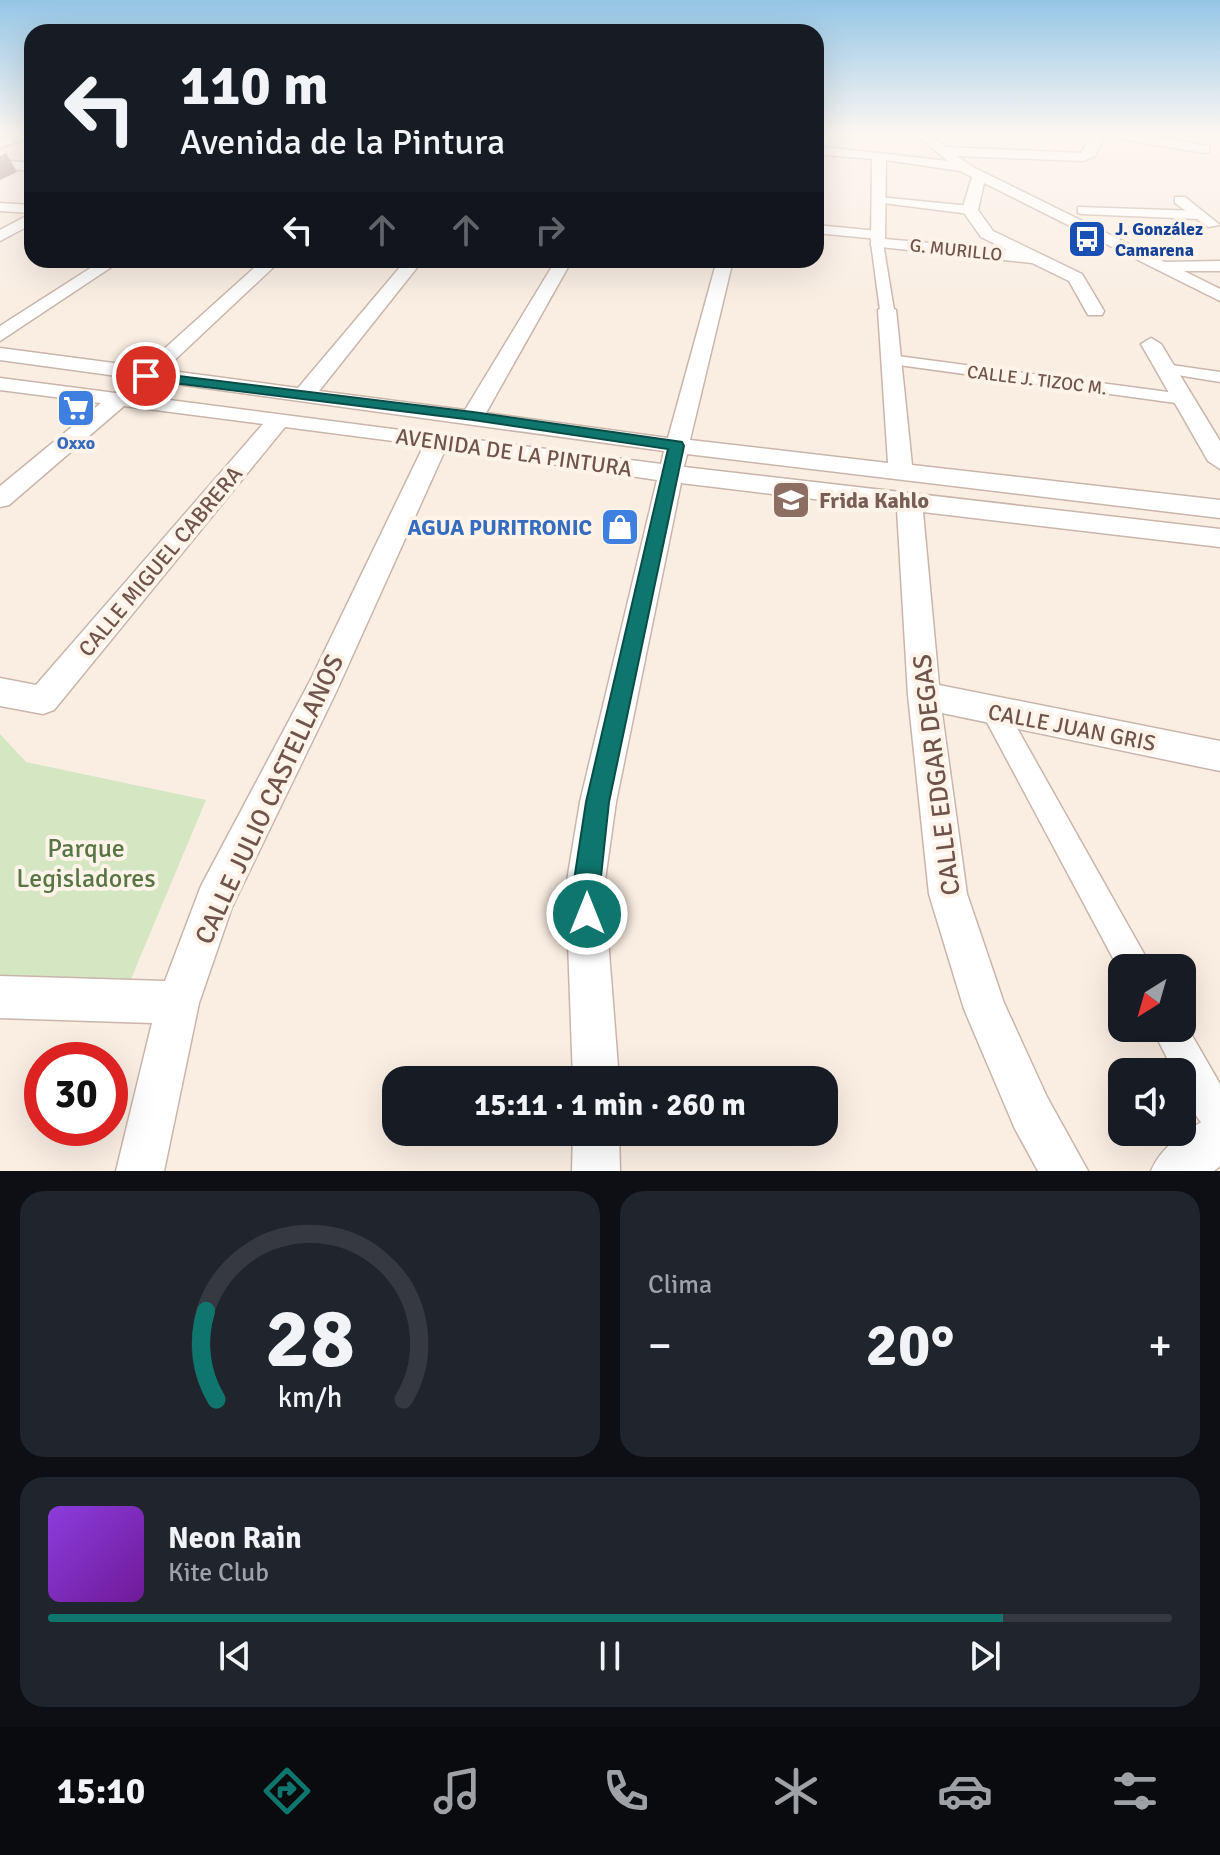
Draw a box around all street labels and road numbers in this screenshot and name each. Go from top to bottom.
street label: G. MURILLO [909,234,1003,266]
street label: CALLE J. TIZOC M. [966,361,1108,399]
street label: AVENIDA DE LA PINTURA [394,423,634,483]
street label: CALLE MIGUEL CABRERA [73,460,248,662]
street label: CALLE JULIO CASTELLANOS [189,649,351,949]
street label: CALLE EDGAR DEGAS [906,653,968,897]
street label: CALLE JUAN GRIS [986,698,1158,757]

